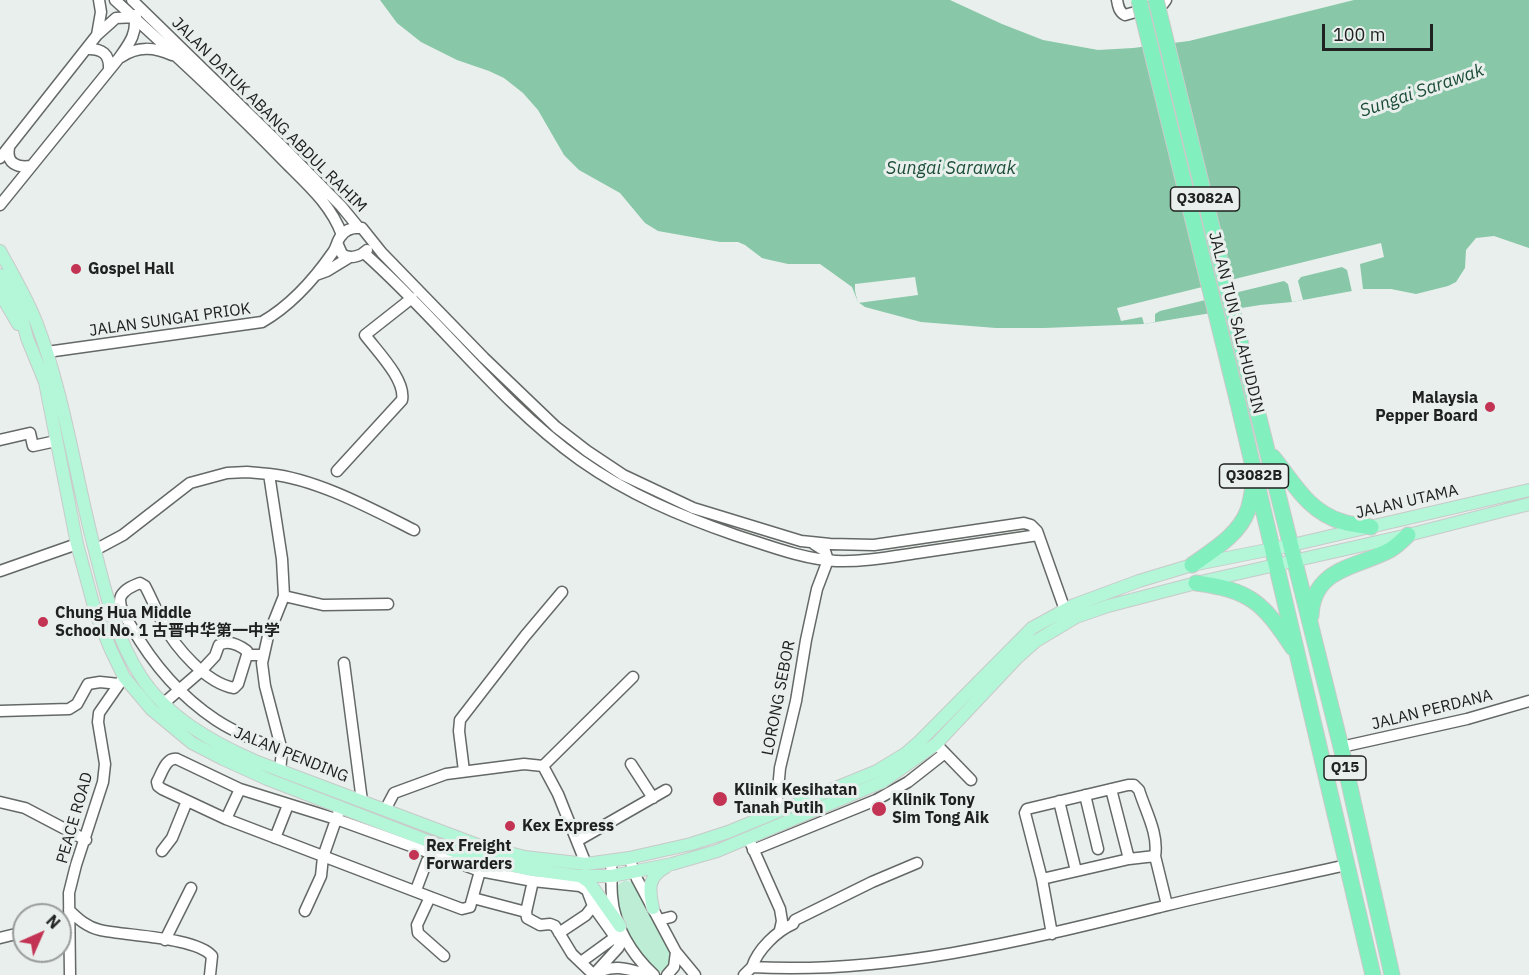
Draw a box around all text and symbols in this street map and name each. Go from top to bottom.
scale bar [1325,12,1436,50]
street label: JALAN DATUK ABANG ABDUL RAHIM [167,13,371,217]
text: 100 m [1333,23,1385,46]
water label: Sungai Sarawak [1357,60,1487,122]
water label: Sungai Sarawak [886,158,1016,180]
road number: Q3082A [1170,187,1240,211]
street label: JALAN TUN SALAHUDDIN [1204,230,1268,416]
place label: Gospel Hall [88,259,174,279]
marker: Gospel Hall [69,262,83,276]
street label: JALAN SUNGAI PRIOK [88,299,252,341]
place label: Malaysia Pepper Board [1375,388,1478,426]
marker: Malaysia Pepper Board [1483,400,1497,414]
road number: Q3082B [1220,464,1288,488]
street label: JALAN UTAMA [1354,481,1460,523]
place label: Chung Hua Middle School No. 1 古晋中华第一中学 [55,603,280,641]
marker: Chung Hua Middle School No. 1 古晋中华第一中学 [36,615,50,629]
street label: LORONG SEBOR [758,639,800,757]
street label: JALAN PERDANA [1370,686,1494,734]
street label: JALAN PENDING [231,723,351,787]
road number: Q15 [1324,756,1366,780]
street label: PEACE ROAD [53,770,97,866]
place label: Klinik Kesihatan Tanah Putih [734,780,857,818]
marker: Klinik Kesihatan Tanah Putih [711,790,729,808]
place label: Klinik Tony Sim Tong Aik [892,790,989,828]
marker: Klinik Tony Sim Tong Aik [870,800,888,818]
place label: Kex Express [522,816,614,836]
marker: Kex Express [503,819,517,833]
place label: Rex Freight Forwarders [426,836,512,874]
marker: Rex Freight Forwarders [407,848,421,862]
north arrow [12,903,72,963]
text: N [42,911,64,933]

